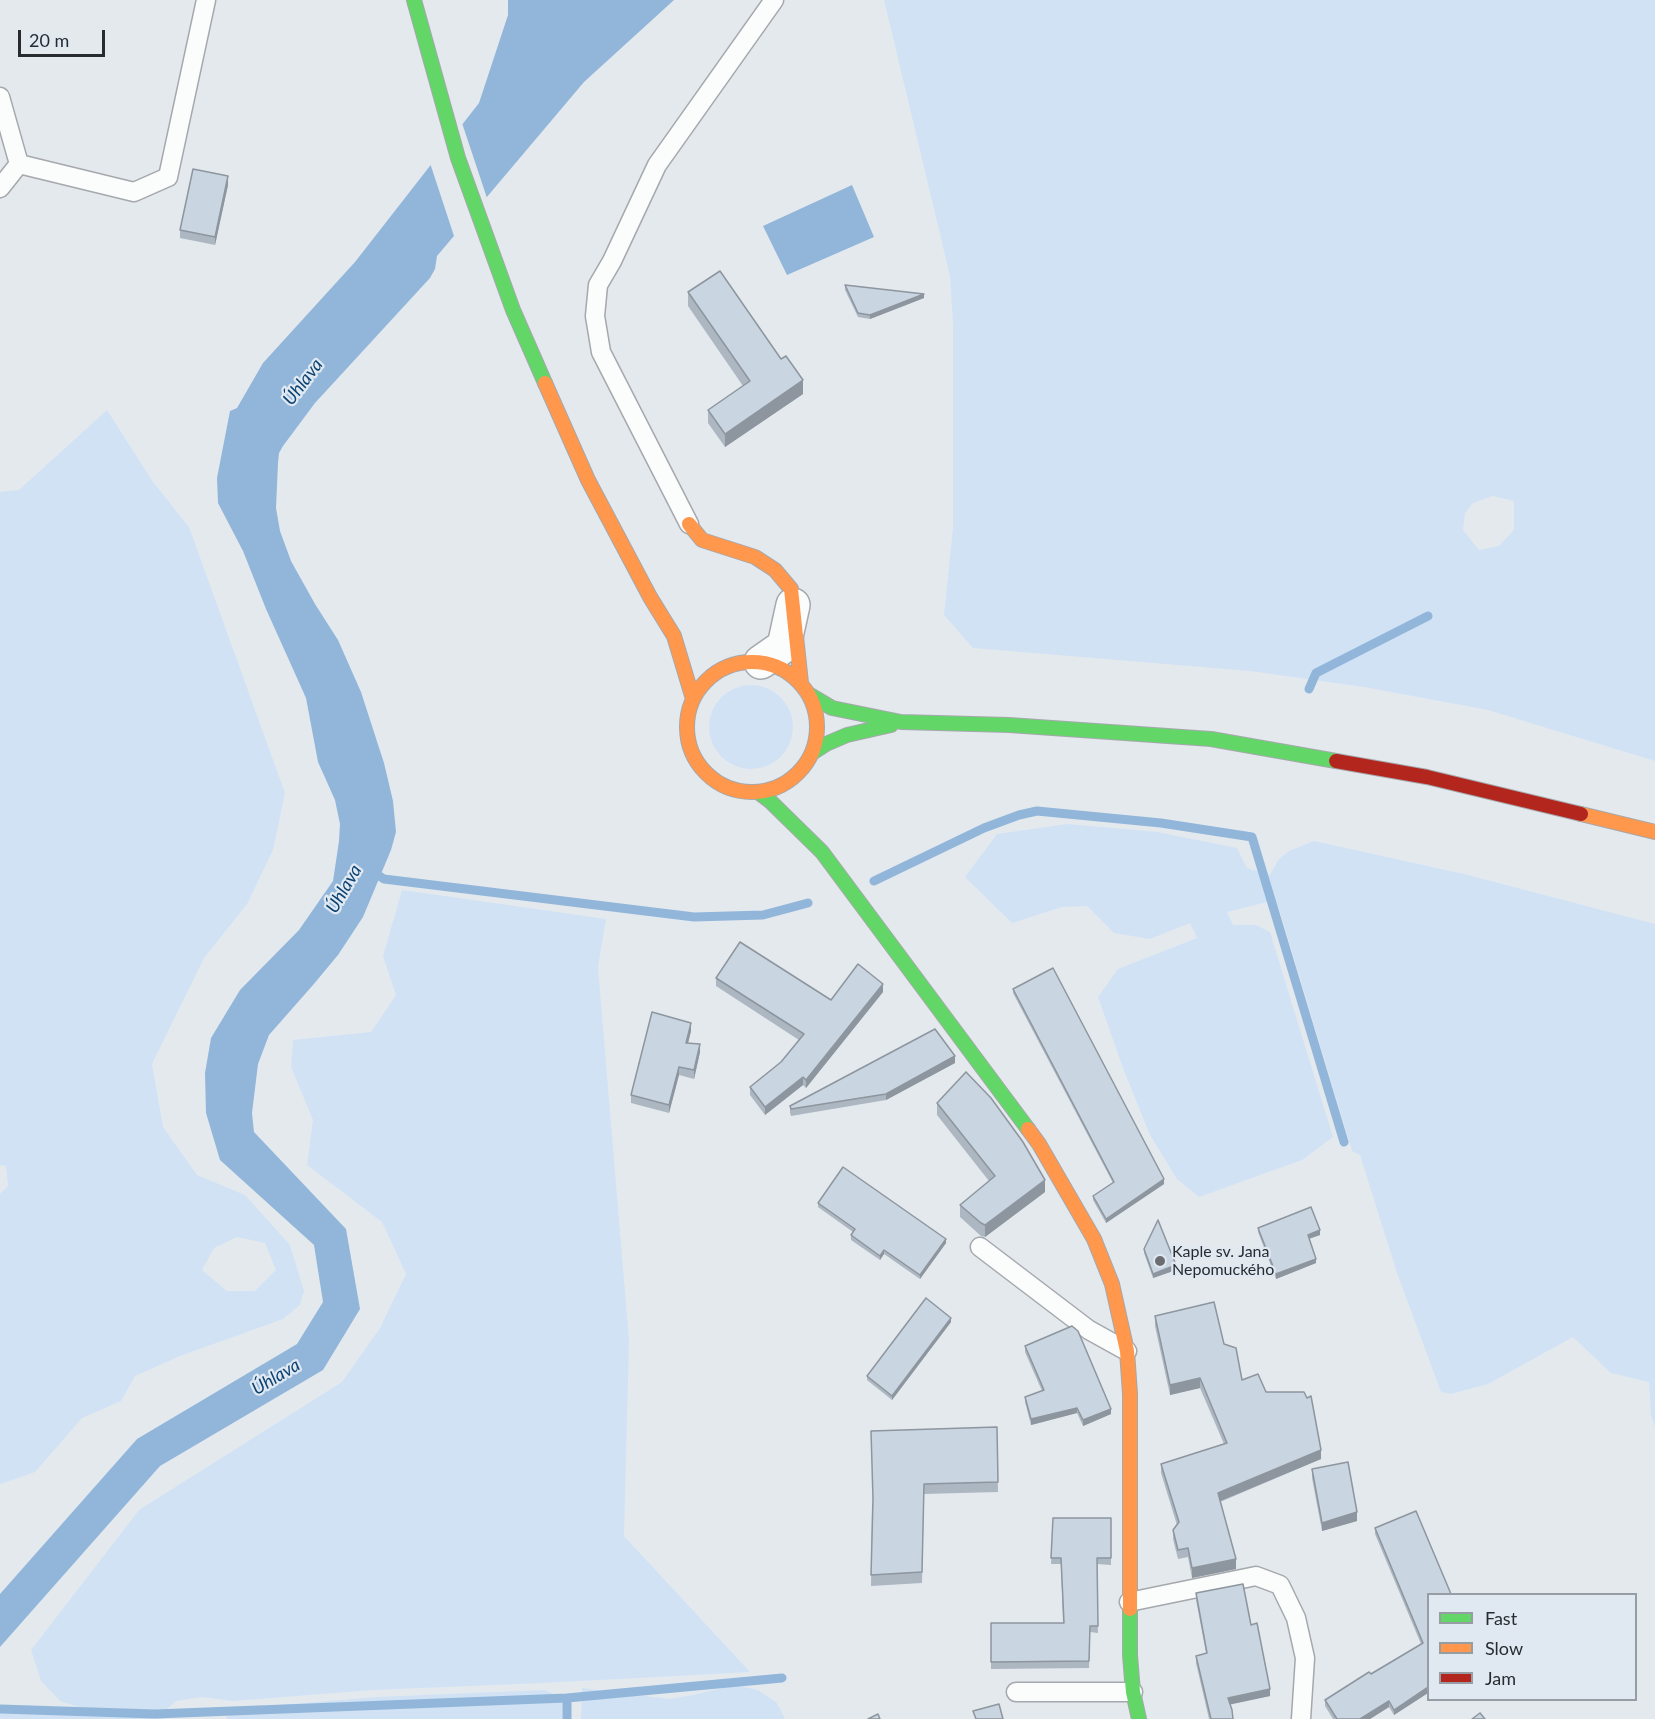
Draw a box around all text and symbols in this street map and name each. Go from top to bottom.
scale bar [21,18,108,56]
text: 20 m [29,29,69,51]
water label: Úhlava [279,355,327,409]
water label: Úhlava [322,861,366,917]
place label: Kaple sv. Jana Nepomuckého [1172,1242,1274,1280]
marker: Kaple sv. Jana Nepomuckého [1153,1254,1167,1268]
water label: Úhlava [248,1354,304,1400]
legend [1427,1593,1637,1701]
text: Fast [1485,1607,1517,1629]
text: Slow [1485,1637,1523,1659]
text: Jam [1485,1667,1516,1689]

